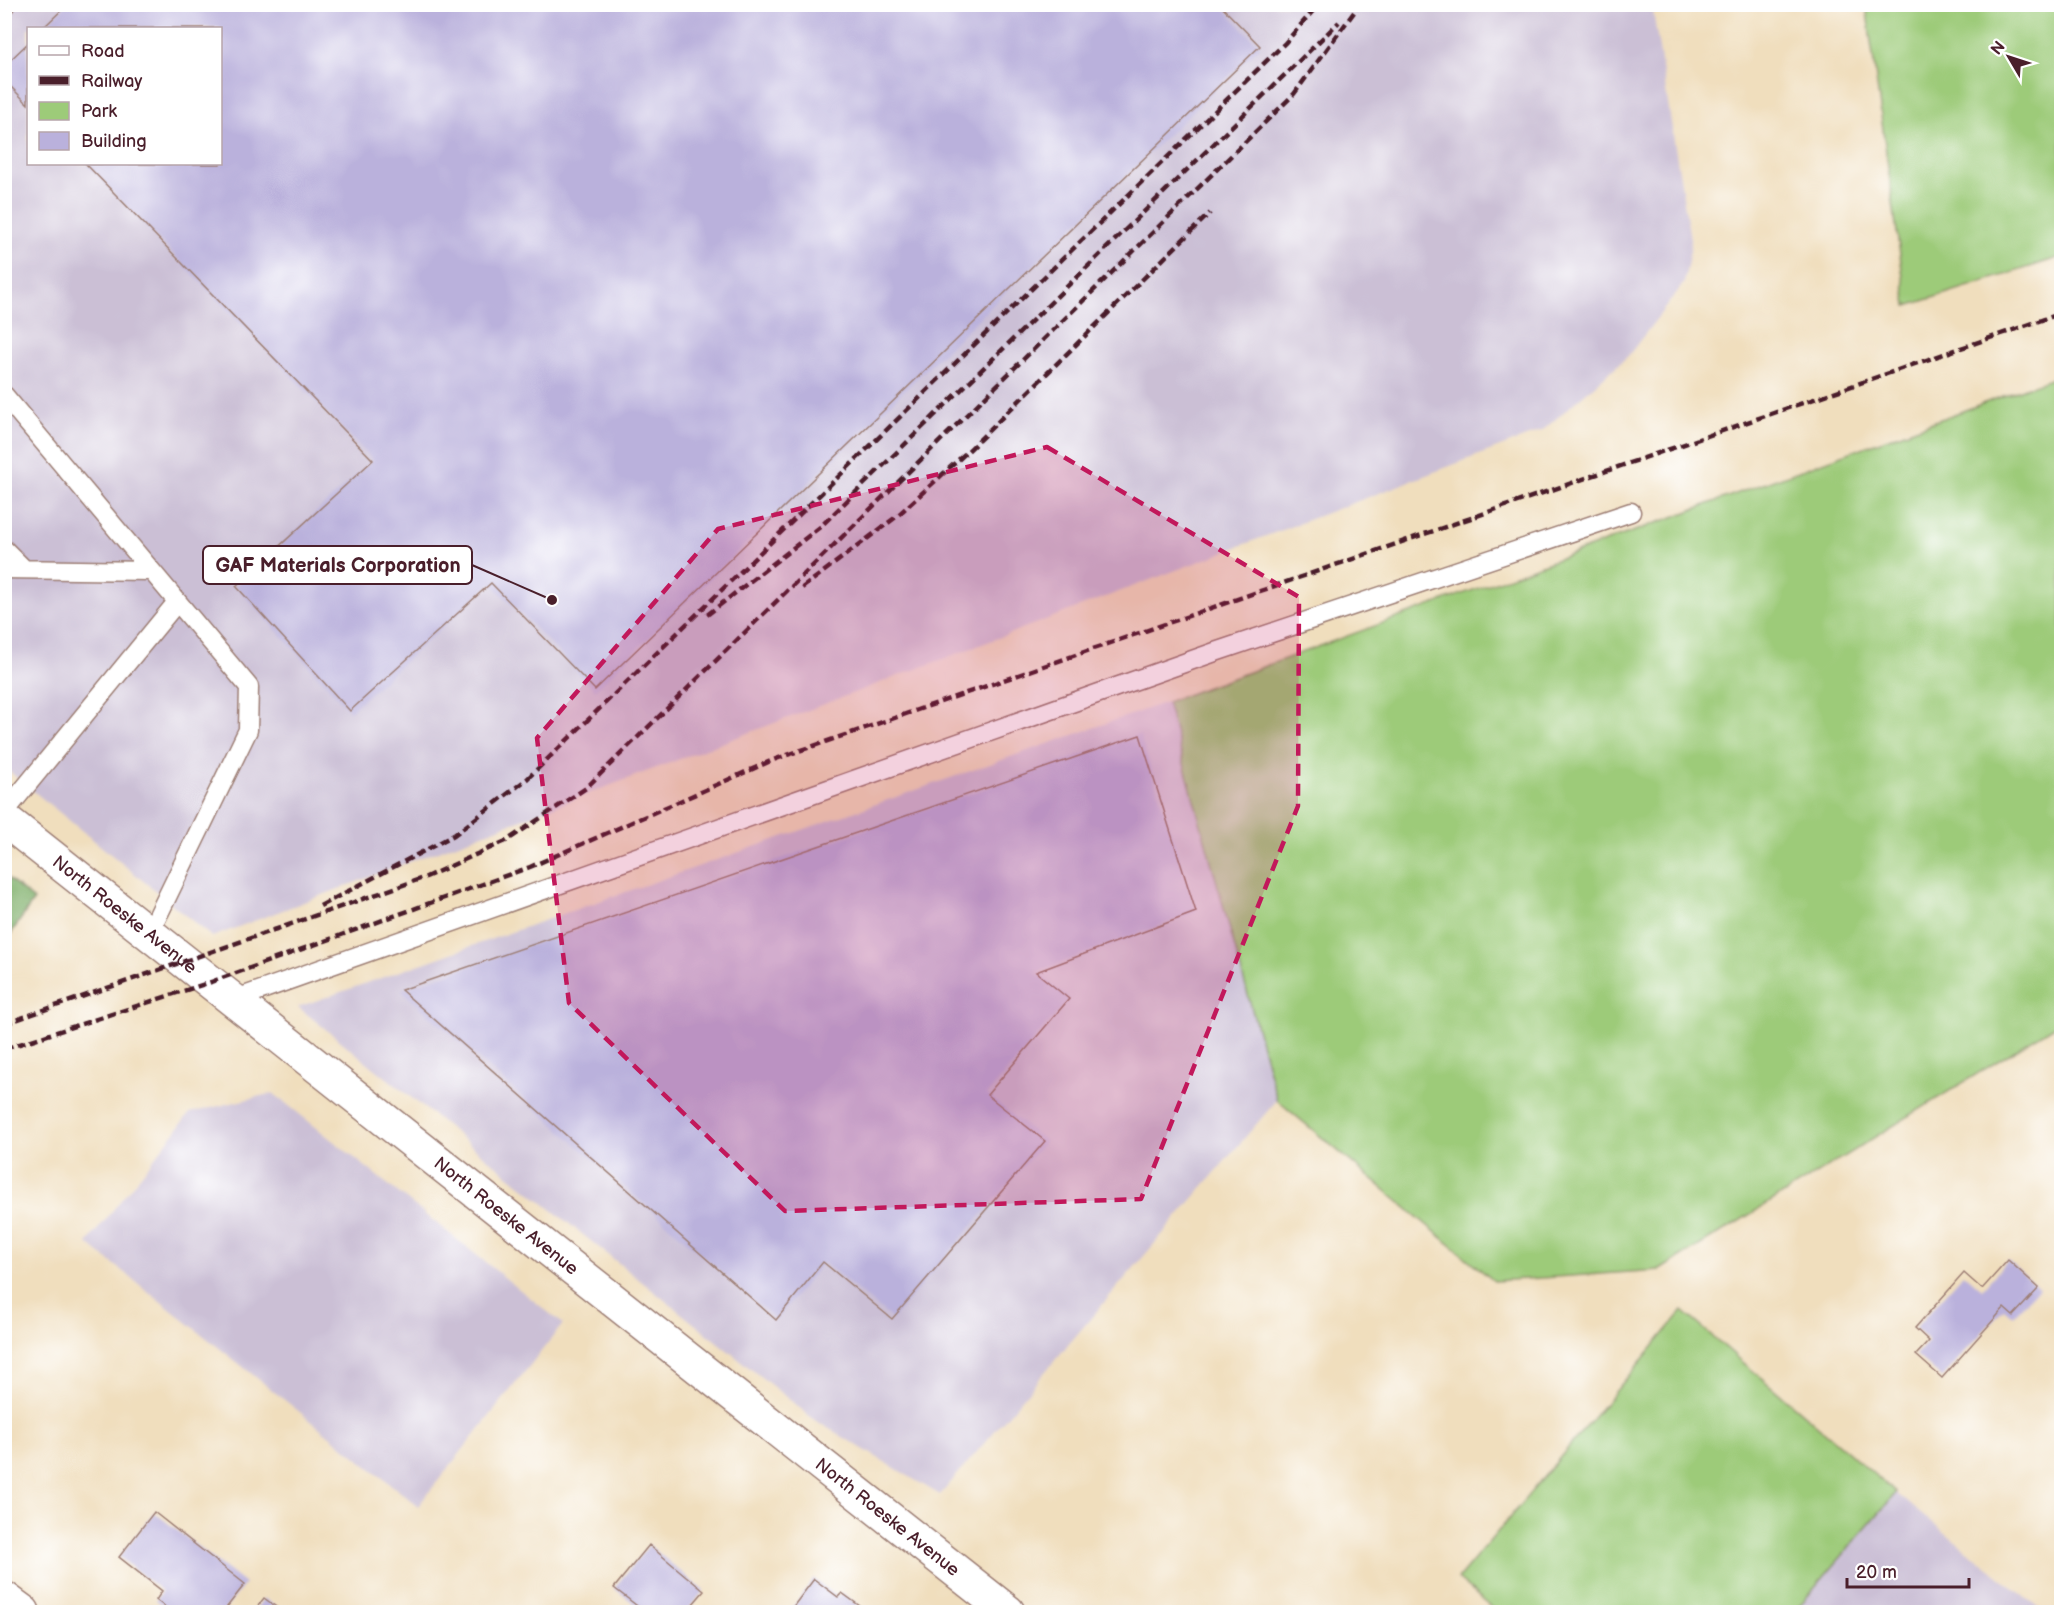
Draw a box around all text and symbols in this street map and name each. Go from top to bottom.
legend [27,27,222,165]
north arrow [1979,27,2039,87]
text: N [1987,38,2010,59]
text: Road [81,41,125,62]
text: Railway [81,71,143,92]
text: Park [81,101,117,122]
text: Building [81,131,147,152]
callout: GAF Materials Corporation [203,546,472,584]
text: GAF Materials Corporation [215,554,461,578]
street label: North Roeske Avenue [48,851,201,978]
street label: North Roeske Avenue [430,1152,583,1279]
street label: North Roeske Avenue [811,1454,964,1581]
scale bar [1847,1551,1968,1589]
text: 20 m [1856,1562,1897,1583]

